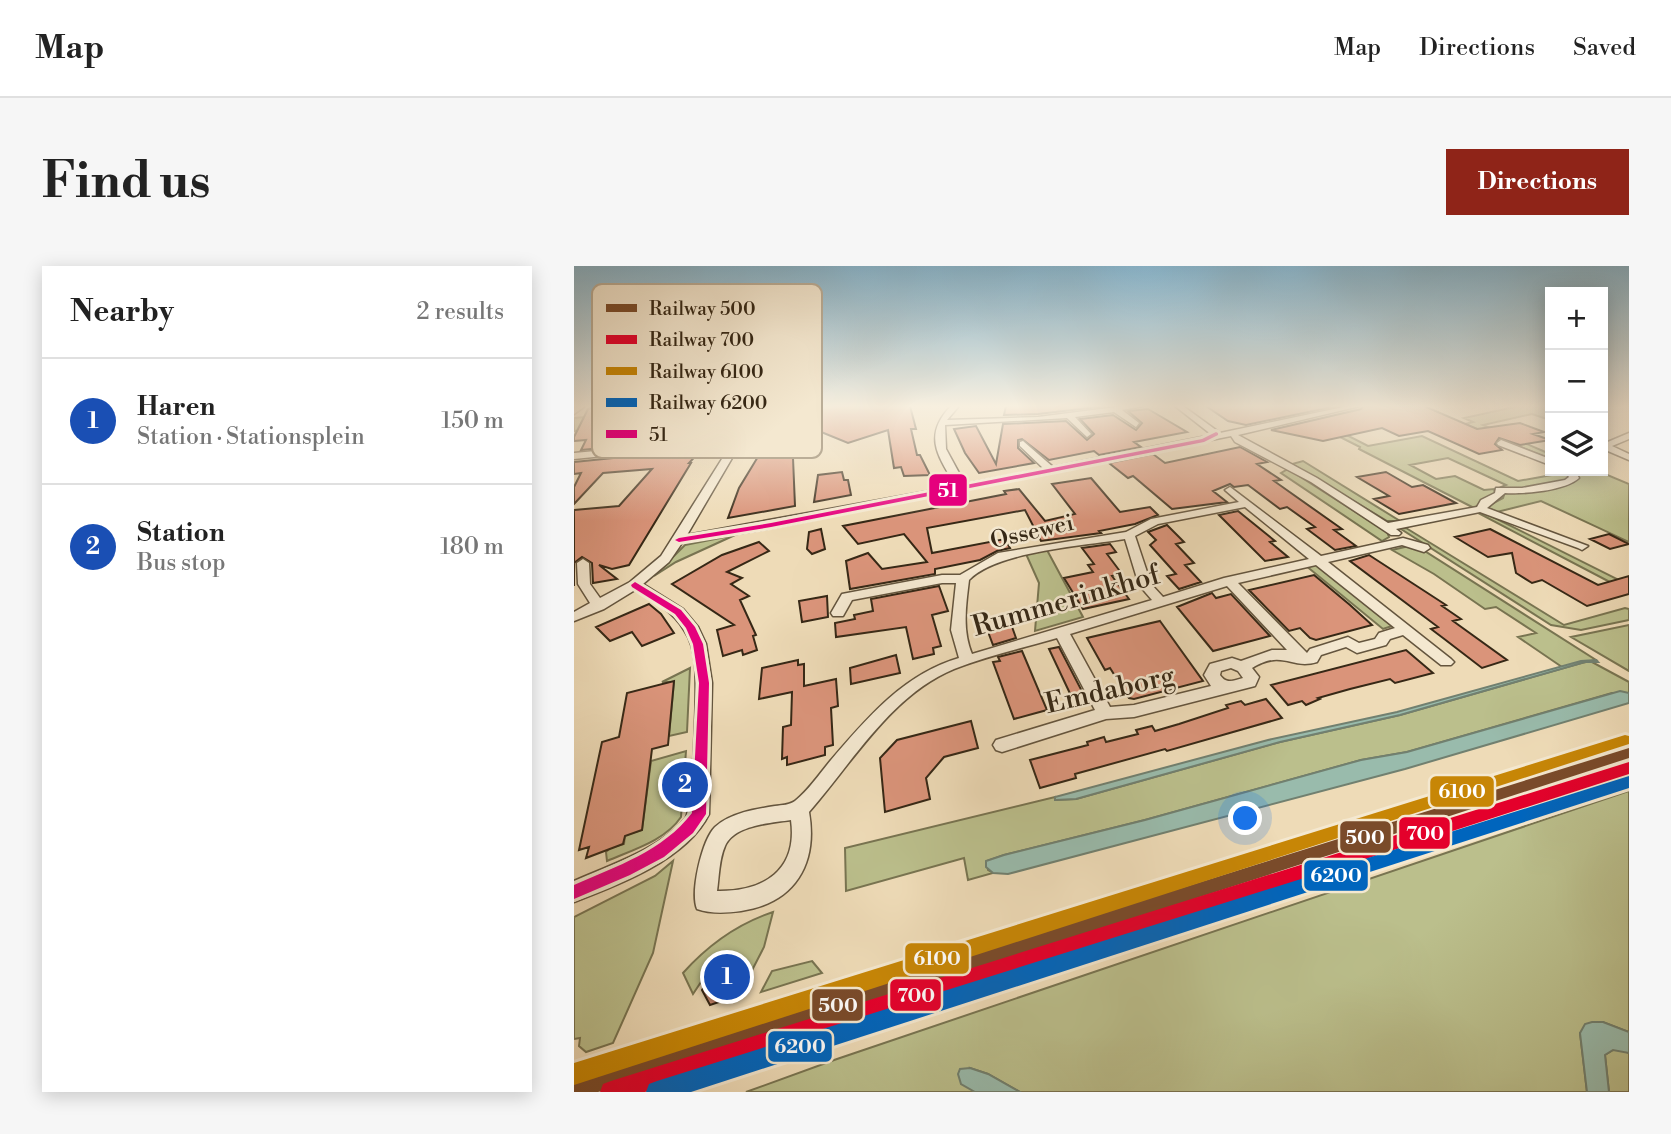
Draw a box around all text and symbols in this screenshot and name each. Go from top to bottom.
text: Map [35,28,104,69]
text: Map [1334,33,1381,63]
text: Directions [1419,33,1535,63]
text: Saved [1573,33,1636,63]
button: Directions [1446,149,1629,215]
text: Find us [42,152,211,213]
legend [592,284,822,458]
map controls [1545,287,1608,476]
button: + [1545,287,1608,350]
text: Nearby [70,293,174,331]
text: Railway 500 [649,297,756,321]
text: 2 results [417,298,504,326]
text: Railway 700 [649,328,754,352]
button: − [1545,350,1608,413]
text: Railway 6100 [649,360,764,384]
text: Haren [137,391,215,423]
text: Railway 6200 [649,391,767,415]
text: 1 [87,407,99,435]
text: 150 m [441,407,504,435]
button: layers [1545,413,1608,476]
text: Station · Stationsplein [137,423,365,451]
text: 51 [649,423,668,447]
line badge: 51 [928,473,968,507]
text: 51 [938,479,958,503]
street label: Ossewei [988,509,1076,555]
text: Station [137,517,225,549]
text: 2 [86,533,100,561]
text: 180 m [440,533,504,561]
text: Bus stop [137,549,225,577]
street label: Rummerinkhof [968,557,1166,645]
street label: Emdaborg [1042,658,1179,722]
pin: 2 [662,759,708,811]
line badge: 6100 [1429,775,1495,808]
text: 6100 [1438,780,1486,804]
your location [1228,801,1262,835]
line badge: 700 [1398,816,1451,850]
line badge: 500 [1339,820,1392,854]
text: 700 [1406,822,1444,846]
text: 500 [1345,826,1385,850]
line badge: 6200 [1303,859,1369,892]
text: 6200 [1310,864,1362,888]
line badge: 6100 [904,942,970,975]
text: 6100 [913,947,961,971]
pin: 1 [704,951,750,1003]
line badge: 700 [889,978,942,1012]
text: 700 [897,984,935,1008]
line badge: 500 [811,988,864,1022]
text: 500 [818,994,858,1018]
line badge: 6200 [767,1030,833,1063]
text: 6200 [774,1035,826,1059]

